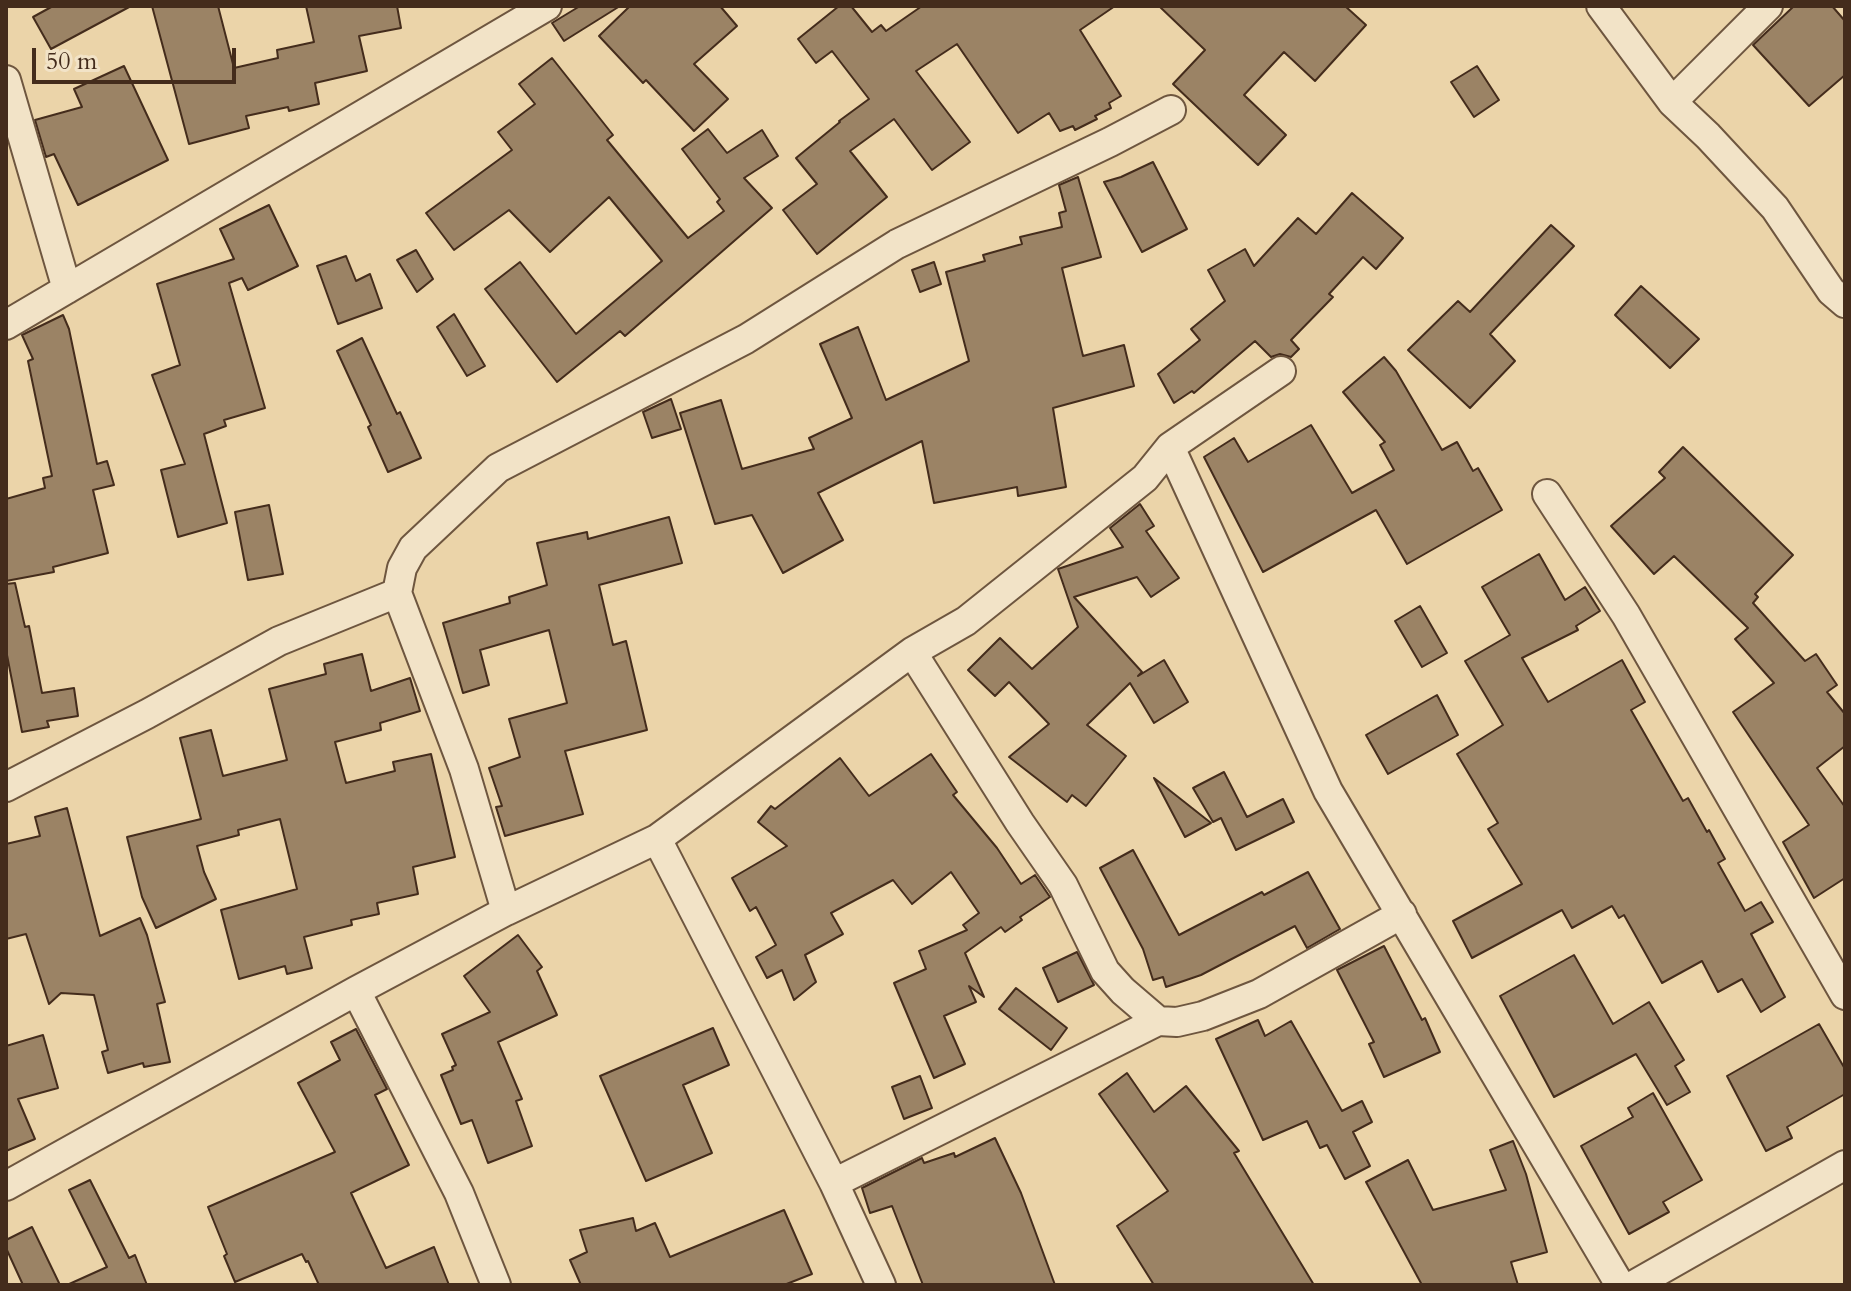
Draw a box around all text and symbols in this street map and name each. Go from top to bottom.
scale bar [36,32,240,82]
text: 50 m [46,45,97,78]

